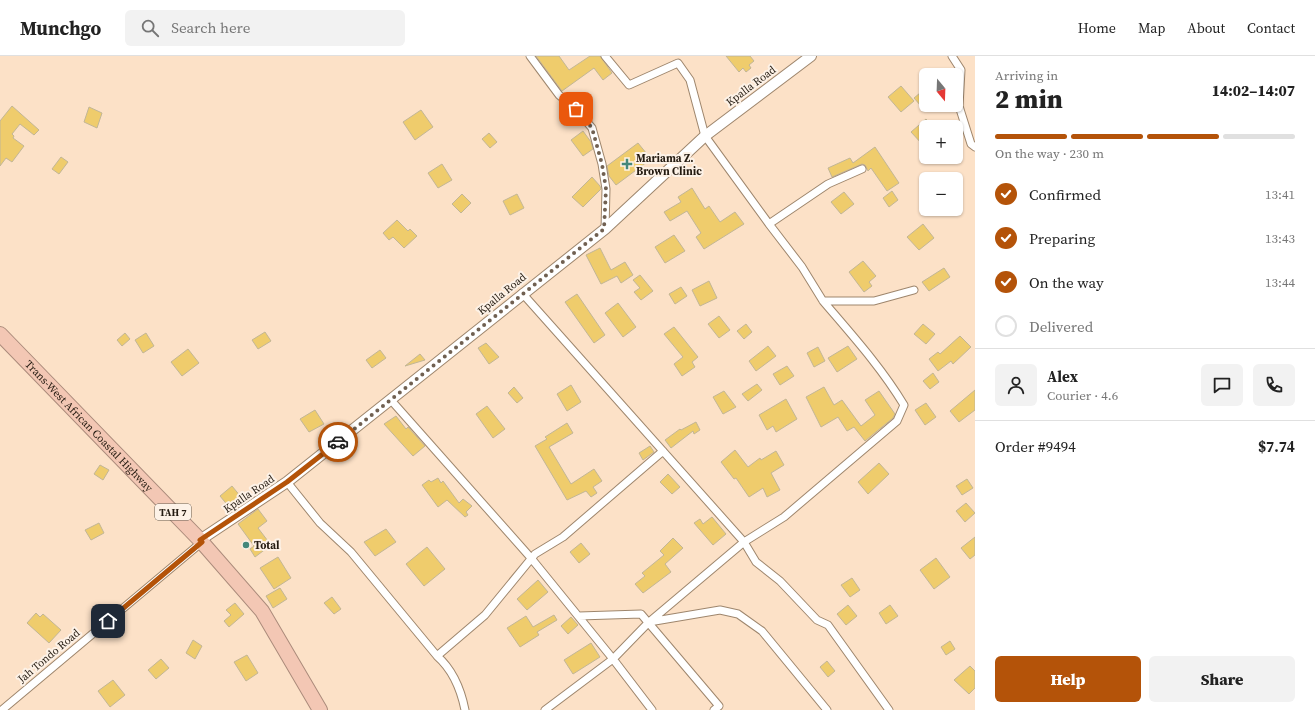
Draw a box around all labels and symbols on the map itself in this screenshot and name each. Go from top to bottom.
street label: Kpalla Road [723,62,780,110]
north arrow [919,68,963,112]
pin [559,92,593,126]
place label: Mariama Z. Brown Clinic [636,151,702,179]
marker: Mariama Z. Brown Clinic [621,158,633,170]
street label: Kpalla Road [475,269,530,318]
street label: Trans-West African Coastal Highway [22,357,157,495]
courier [318,422,358,462]
street label: Kpalla Road [221,471,278,517]
road number: TAH 7 [155,504,191,520]
place label: Total [254,538,280,553]
marker: Total [241,540,251,550]
pin [91,604,125,638]
street label: Jah Tondo Road [14,625,84,687]

